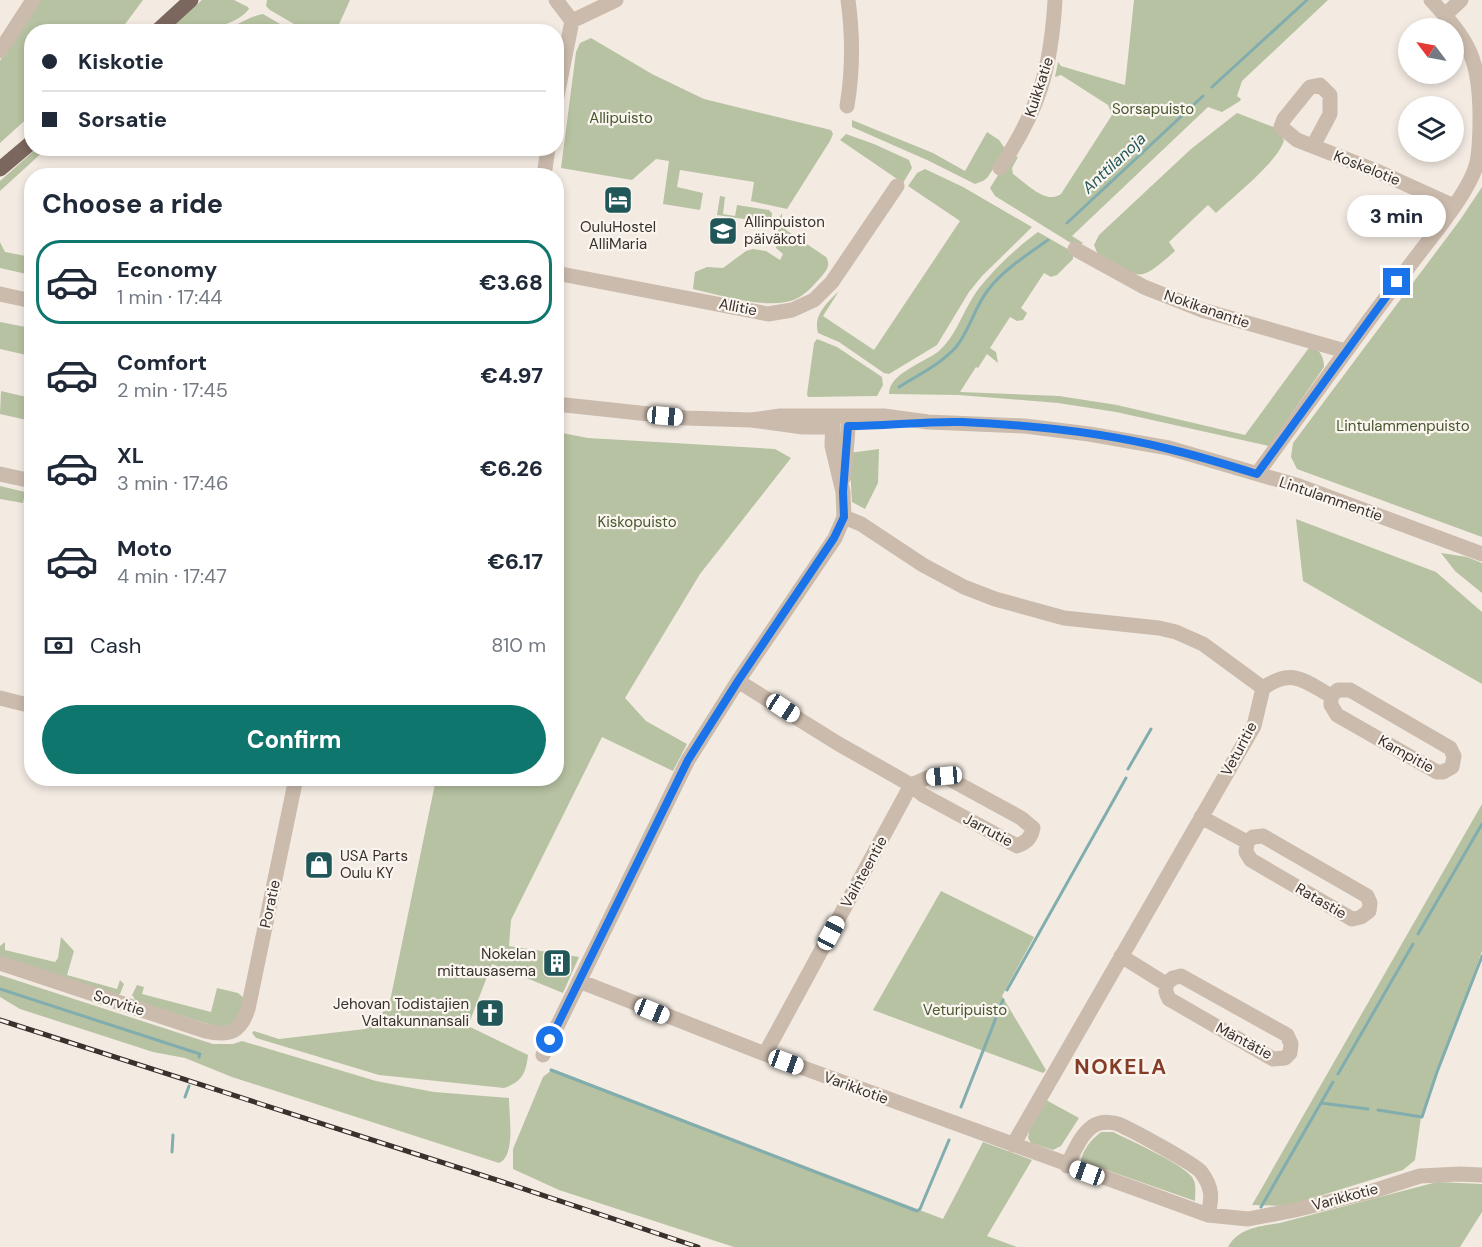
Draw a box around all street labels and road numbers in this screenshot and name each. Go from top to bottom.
street label: Kuikkatie [1020,55,1058,119]
street label: Koskelotie [1331,146,1403,190]
street label: Nokikanantie [1161,285,1253,333]
street label: Allitie [717,294,759,320]
street label: Lintulammentie [1277,472,1385,526]
street label: Veturitie [1216,718,1262,780]
street label: Kampitie [1374,730,1438,778]
street label: Jarrutie [960,809,1016,851]
street label: Vaihteentie [836,833,892,911]
street label: Poratie [255,878,285,930]
street label: Ratastie [1292,878,1350,924]
street label: Sorvitie [91,985,147,1021]
street label: Mäntätie [1212,1018,1276,1064]
street label: Varikkotie [821,1067,891,1109]
street label: Varikkotie [1310,1179,1380,1215]

